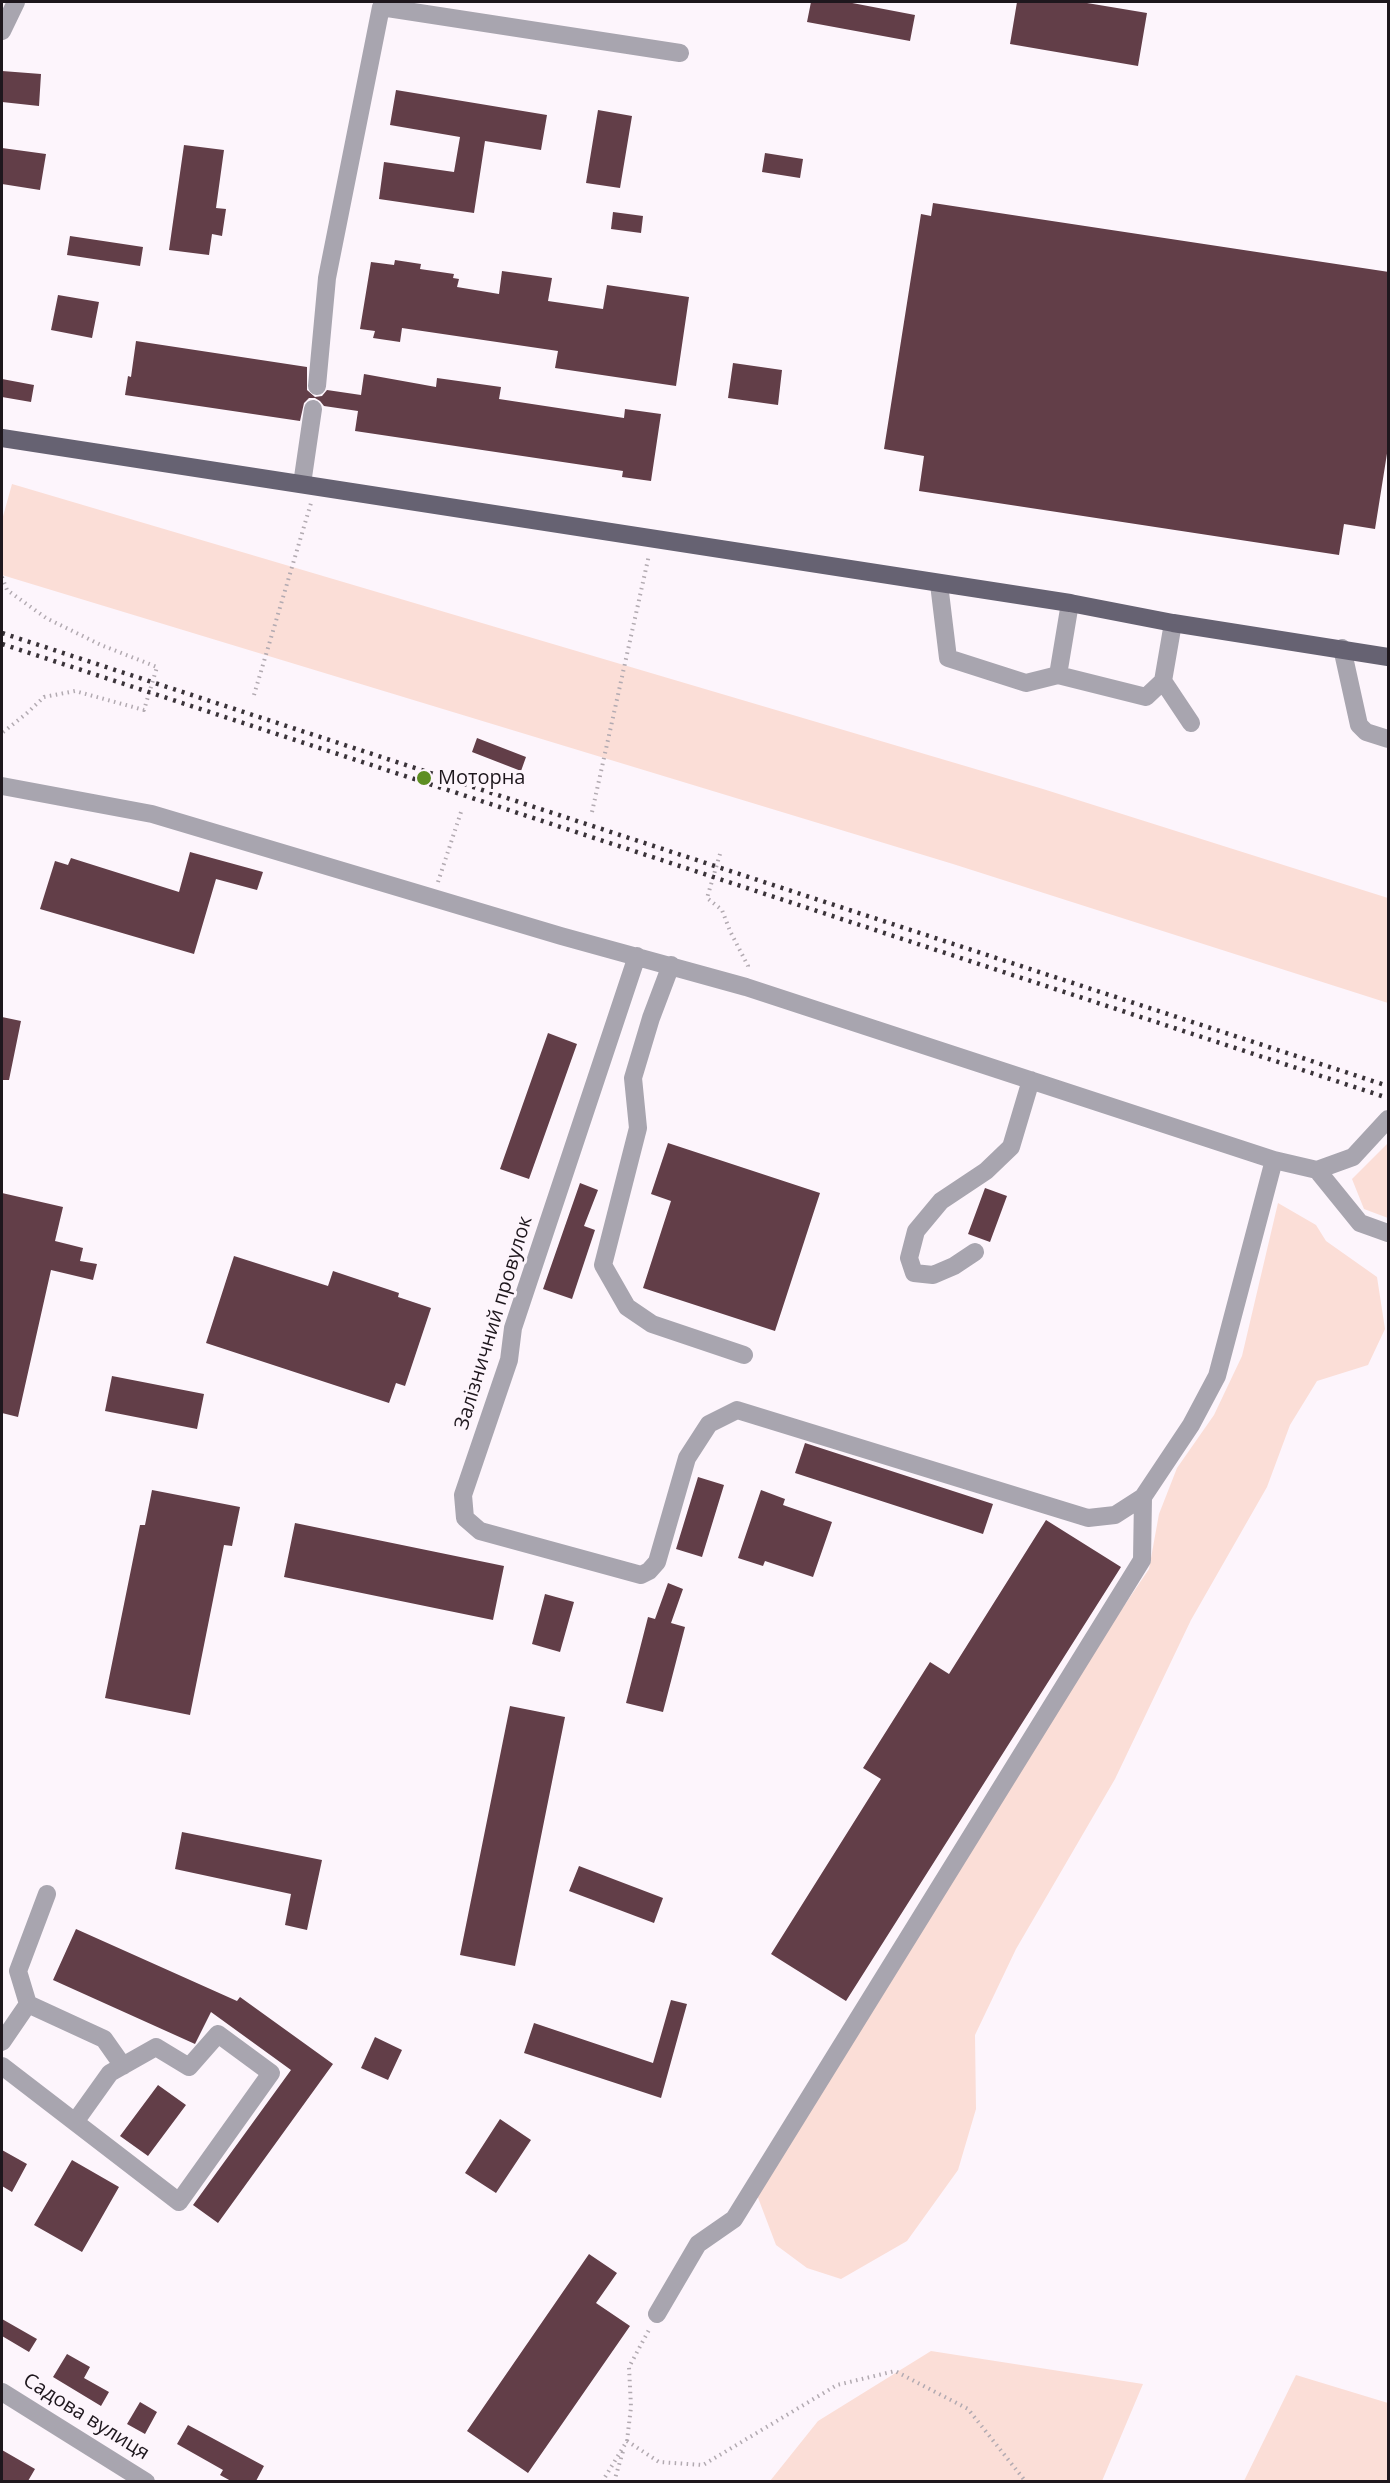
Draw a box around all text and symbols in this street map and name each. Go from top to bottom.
place label: Моторна [438,766,525,790]
marker: Моторна [415,769,433,787]
street label: Залізничний провулок [450,1213,538,1433]
street label: Садова вулиця [18,2369,154,2465]

